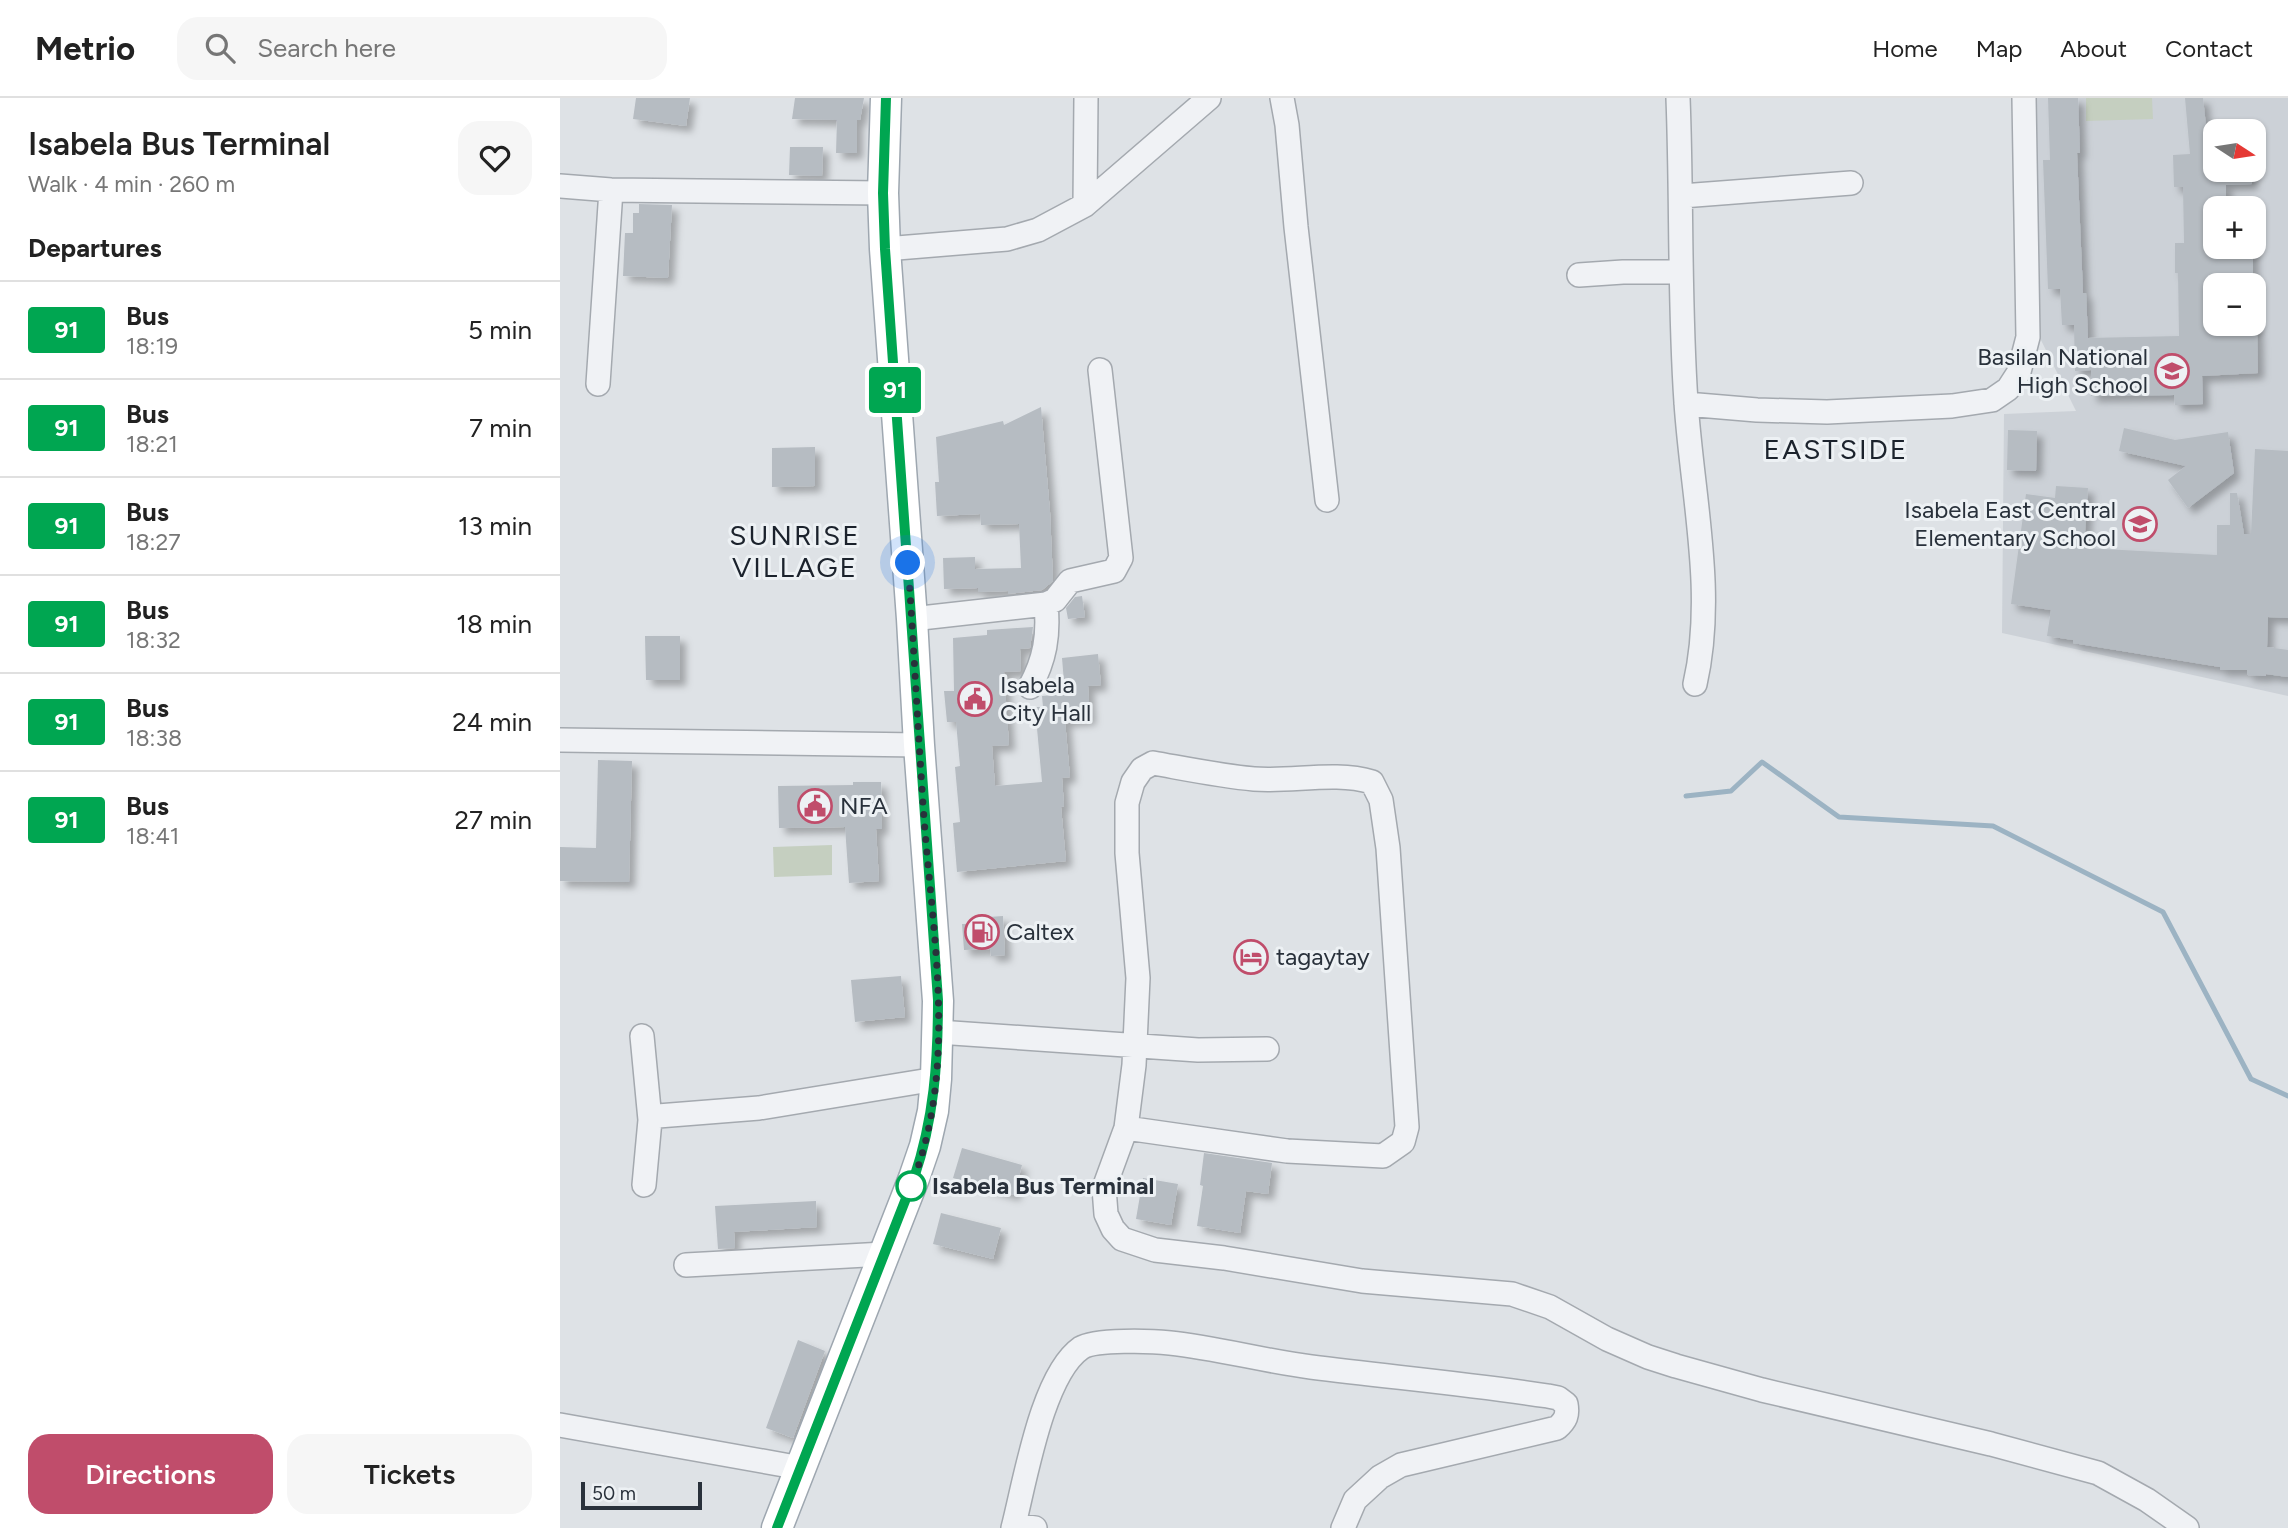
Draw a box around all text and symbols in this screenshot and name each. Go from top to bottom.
search box [177,17,667,80]
text: Metrio [35,29,135,68]
icon: search [201,29,239,67]
text: Search here [257,32,396,64]
text: Home [1872,34,1938,63]
text: Map [1976,34,2022,63]
text: About [2060,34,2127,63]
text: Contact [2165,34,2253,63]
north arrow [2203,119,2266,182]
map controls [2203,119,2266,336]
button: heart [458,121,532,195]
text: Isabela Bus Terminal [28,124,330,163]
text: Walk · 4 min · 260 m [28,170,235,198]
button: + [2203,196,2266,259]
text: Departures [28,232,162,264]
button: − [2203,273,2266,336]
text: Bus [126,300,169,332]
text: 5 min [468,314,532,346]
text: 91 [54,315,79,344]
text: 18:19 [126,332,178,360]
place label: Basilan National High School [1977,342,2148,399]
school or university icon: Basilan National High School [2153,352,2191,390]
line badge: 91 [864,367,926,413]
text: 91 [883,375,907,404]
text: Bus [126,398,169,430]
text: 7 min [469,412,532,444]
text: 91 [54,413,79,442]
text: 18:21 [126,430,178,458]
district label: EASTSIDE [1764,432,1908,466]
place label: Isabela East Central Elementary School [1904,495,2116,552]
text: Bus [126,496,169,528]
school or university icon: Isabela East Central Elementary School [2121,505,2159,543]
text: 13 min [458,510,532,542]
text: 91 [54,511,79,540]
district label: SUNRISE VILLAGE [729,518,861,584]
text: 18:27 [126,528,181,556]
your location [890,545,925,580]
text: Bus [126,594,169,626]
text: 18 min [456,608,532,640]
text: 91 [54,609,79,638]
text: 18:32 [126,626,181,654]
place label: Isabela City Hall [1000,670,1091,727]
public building icon: Isabela City Hall [956,680,994,718]
text: Bus [126,692,169,724]
text: 24 min [452,706,532,738]
text: 91 [54,707,79,736]
text: 18:38 [126,724,182,752]
public building icon: NFA [796,787,834,825]
text: Bus [126,790,169,822]
place label: NFA [840,791,889,820]
text: 27 min [454,804,532,836]
text: 91 [54,805,79,834]
text: 18:41 [126,822,179,850]
fuel station icon: Caltex [963,913,1001,951]
place label: Caltex [1006,917,1075,946]
hotel icon: tagaytay [1232,938,1270,976]
place label: tagaytay [1276,942,1370,971]
marker: Isabela Bus Terminal [896,1171,926,1201]
place label: Isabela Bus Terminal [932,1171,1155,1200]
button: Directions [28,1434,273,1514]
button: Tickets [287,1434,532,1514]
scale bar [581,1479,702,1511]
text: 50 m [592,1482,636,1505]

